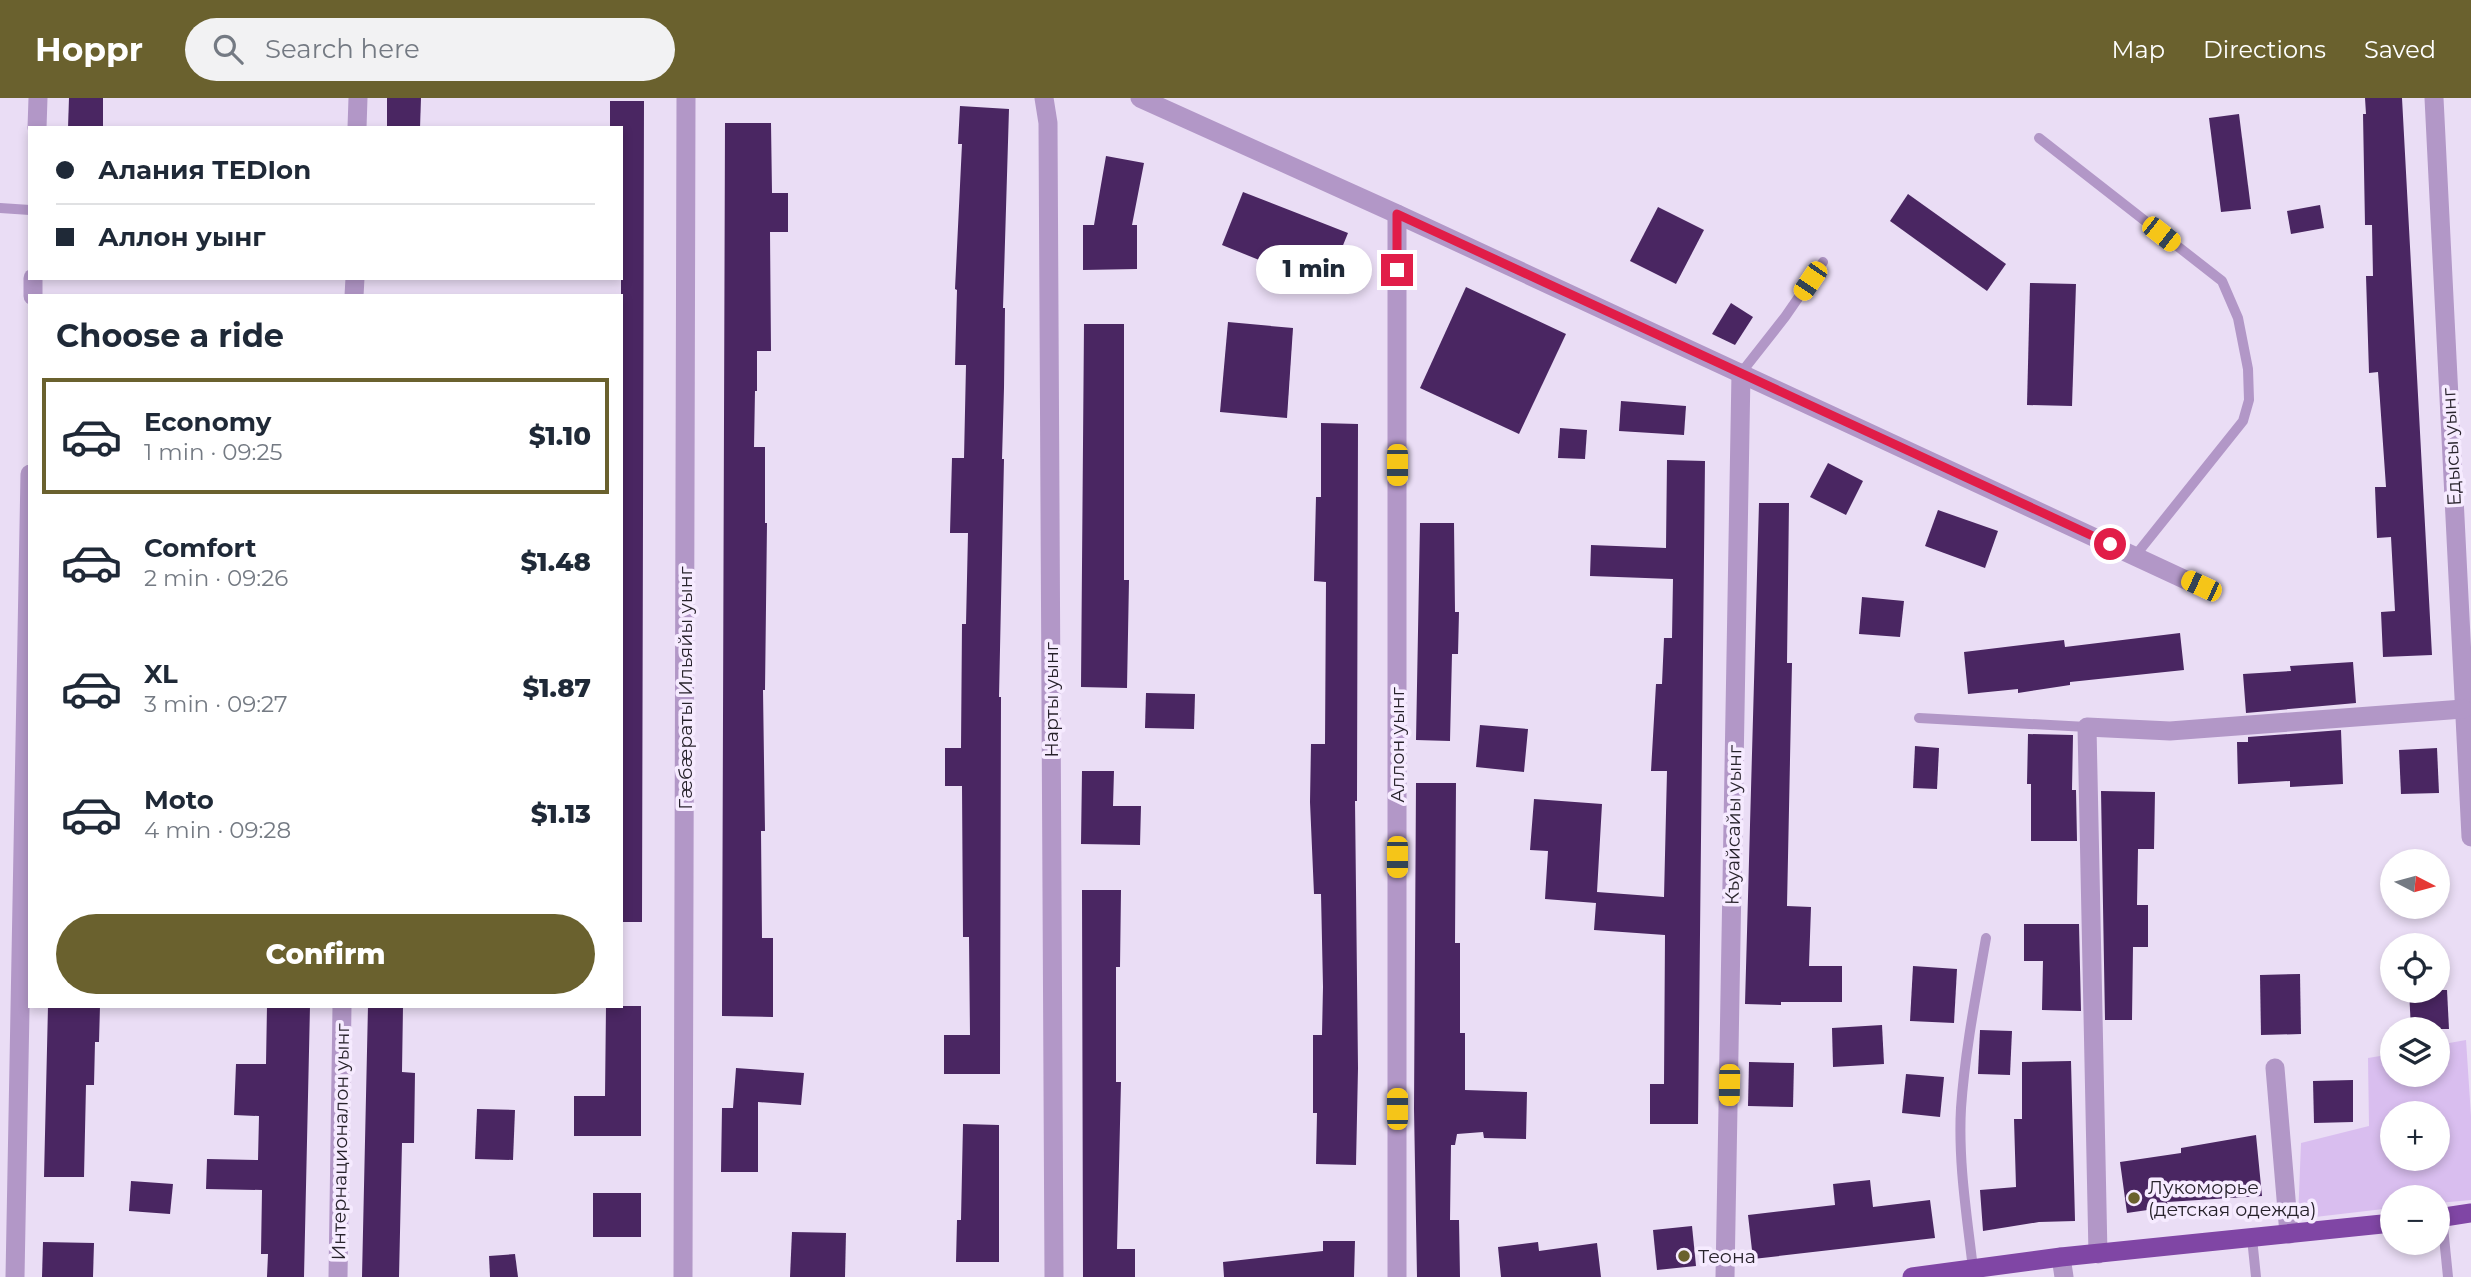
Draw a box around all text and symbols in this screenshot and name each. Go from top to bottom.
search box [185,18,675,81]
text: Hoppr [35,29,143,69]
icon: search [209,30,247,68]
text: Search here [265,33,420,65]
text: Map [2112,35,2165,64]
text: Directions [2203,35,2326,64]
text: Saved [2364,35,2436,64]
text: Алания ТEDIon [98,154,311,186]
car [2138,213,2185,255]
text: Аллон уынг [98,221,266,253]
callout: 1 min [1257,246,1372,294]
route end [1381,254,1413,286]
text: 1 min [1282,255,1346,283]
car [1790,258,1831,304]
text: Choose a ride [56,316,284,355]
street label: Едысы уынг [2437,388,2466,506]
icon: car [60,405,123,468]
text: Economy [144,406,271,438]
text: $1.10 [529,420,591,452]
text: 1 min · 09:25 [144,438,283,466]
car [1387,444,1408,486]
route start [2094,528,2126,560]
icon: car [60,531,123,594]
text: Comfort [144,532,256,564]
text: $1.48 [521,546,591,578]
text: 2 min · 09:26 [144,564,288,592]
street label: Гæбæраты Ильяйы уынг [674,566,697,810]
car [2178,568,2225,604]
street label: Нарты уынг [1040,642,1063,758]
icon: car [60,657,123,720]
text: XL [144,658,178,690]
text: $1.87 [522,672,591,704]
street label: Аллон уынг [1386,687,1409,803]
text: 3 min · 09:27 [144,690,288,718]
street label: Къуайсайы уынг [1721,745,1746,905]
icon: car [60,783,123,846]
text: Moto [144,784,214,816]
text: $1.13 [531,798,591,830]
text: 4 min · 09:28 [144,816,291,844]
car [1387,836,1408,878]
north arrow [2380,849,2450,919]
map controls [2380,849,2450,1255]
button: Confirm [56,914,595,994]
button: locate [2380,933,2450,1003]
button: layers [2380,1017,2450,1087]
street label: Интернационалон уынг [327,1023,354,1261]
car [1719,1064,1740,1106]
car [1387,1088,1408,1130]
button: + [2380,1101,2450,1171]
place label: Лукоморье (детская одежда) [2148,1176,2317,1221]
button: − [2380,1185,2450,1255]
marker: Лукоморье (детская одежда) [2126,1190,2142,1206]
place label: Теона [1698,1245,1756,1268]
marker: Теона [1676,1248,1692,1264]

